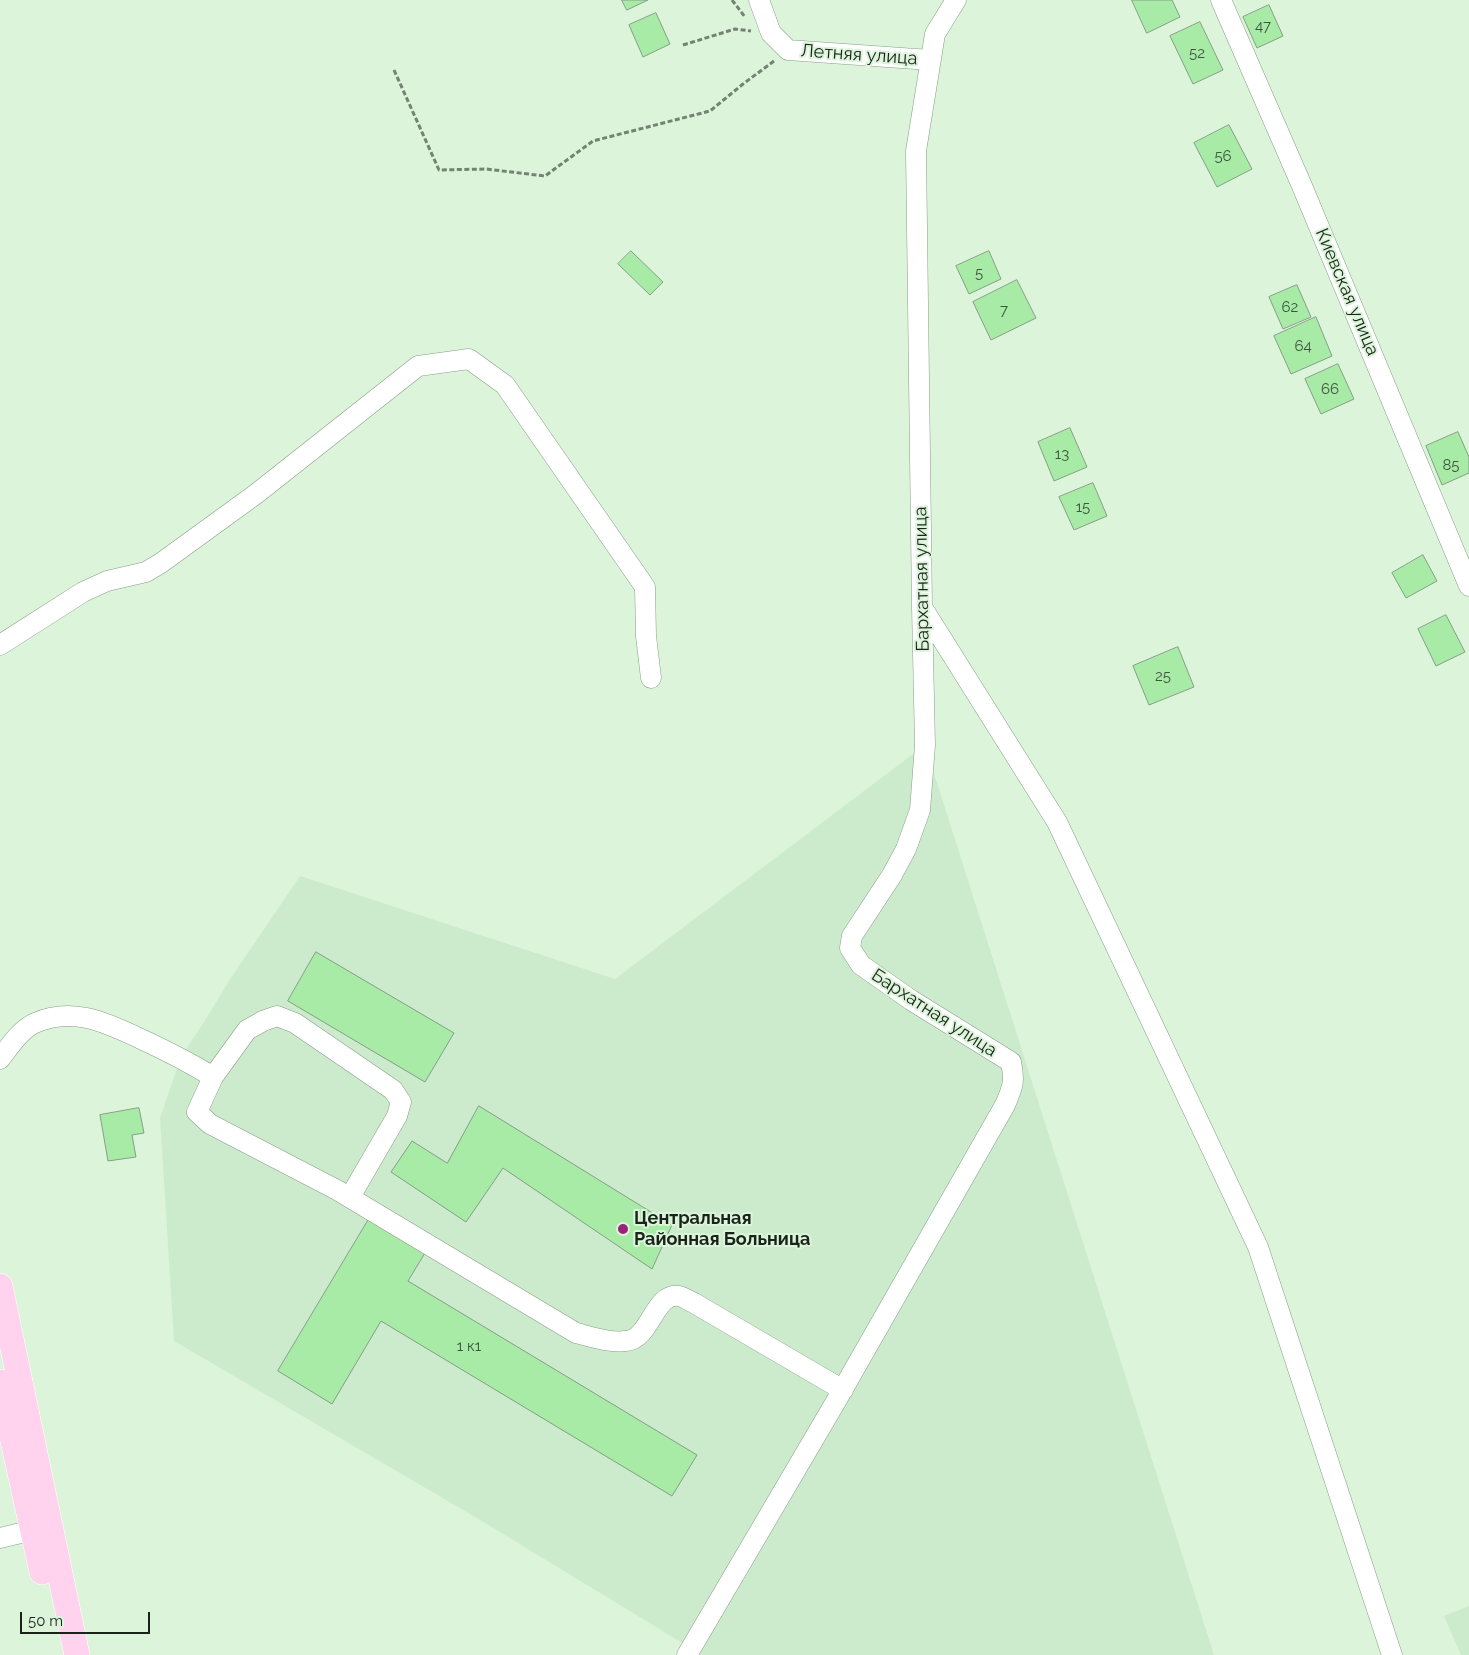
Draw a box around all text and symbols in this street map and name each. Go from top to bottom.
house number: 47 [1255,17,1271,35]
street label: Летняя улица [800,40,918,70]
house number: 52 [1189,44,1205,62]
house number: 56 [1214,147,1232,165]
street label: Киевская улица [1310,225,1384,359]
house number: 5 [975,264,983,282]
house number: 62 [1282,298,1298,316]
house number: 7 [1000,301,1008,319]
house number: 64 [1294,337,1312,355]
house number: 66 [1321,380,1339,398]
house number: 13 [1055,445,1069,463]
house number: 85 [1442,456,1460,474]
house number: 15 [1076,498,1090,516]
street label: Бархатная улица [910,506,934,652]
house number: 25 [1155,667,1171,685]
street label: Бархатная улица [867,964,1001,1062]
place label: Центральная Районная Больница [634,1208,810,1250]
marker: Центральная Районная Больница [616,1222,630,1236]
house number: 1 к1 [457,1337,481,1355]
scale bar [22,1602,152,1634]
text: 50 m [28,1612,63,1630]

